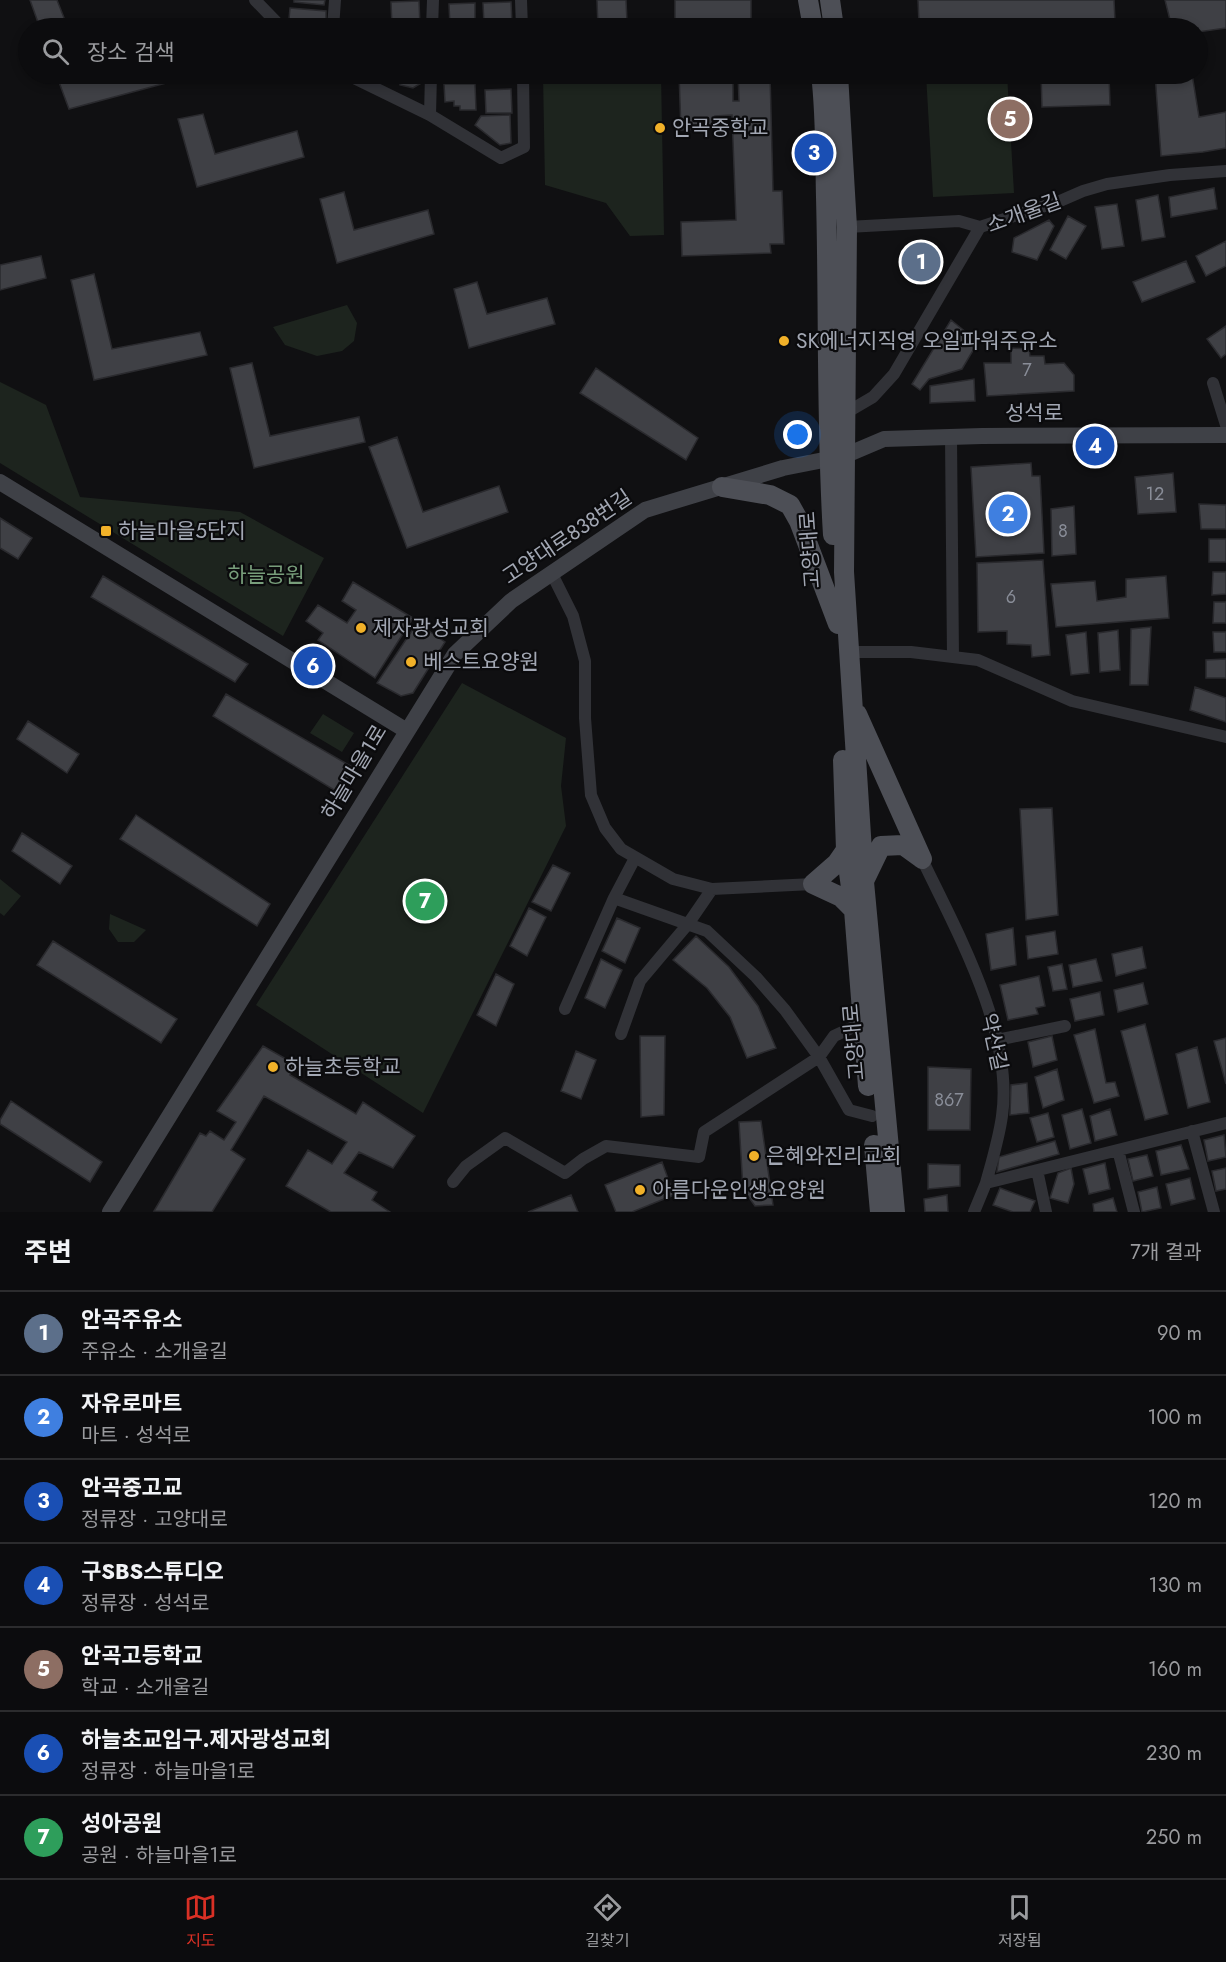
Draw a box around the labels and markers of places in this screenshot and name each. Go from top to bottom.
pin: 5 [990,96,1030,142]
place label: 안곡중학교 [672,113,769,143]
marker: 안곡중학교 [653,121,667,135]
pin: 3 [794,130,834,176]
pin: 1 [902,240,940,284]
place label: SK에너지직영 오일파워주유소 [796,326,1058,356]
marker: SK에너지직영 오일파워주유소 [777,334,791,348]
pin: 4 [1076,424,1114,468]
pin: 2 [988,492,1028,536]
place label: 하늘마을5단지 [118,516,246,546]
marker: 하늘마을5단지 [99,524,113,538]
place label: 제자광성교회 [373,613,489,643]
marker: 제자광성교회 [354,621,368,635]
pin: 6 [294,644,332,688]
place label: 베스트요양원 [423,647,539,677]
marker: 베스트요양원 [404,655,418,669]
pin: 7 [406,878,444,924]
place label: 하늘초등학교 [285,1052,401,1082]
marker: 하늘초등학교 [266,1060,280,1074]
place label: 은혜와진리교회 [766,1141,901,1171]
marker: 은혜와진리교회 [747,1149,761,1163]
place label: 아름다운인생요양원 [652,1175,826,1205]
marker: 아름다운인생요양원 [633,1183,647,1197]

